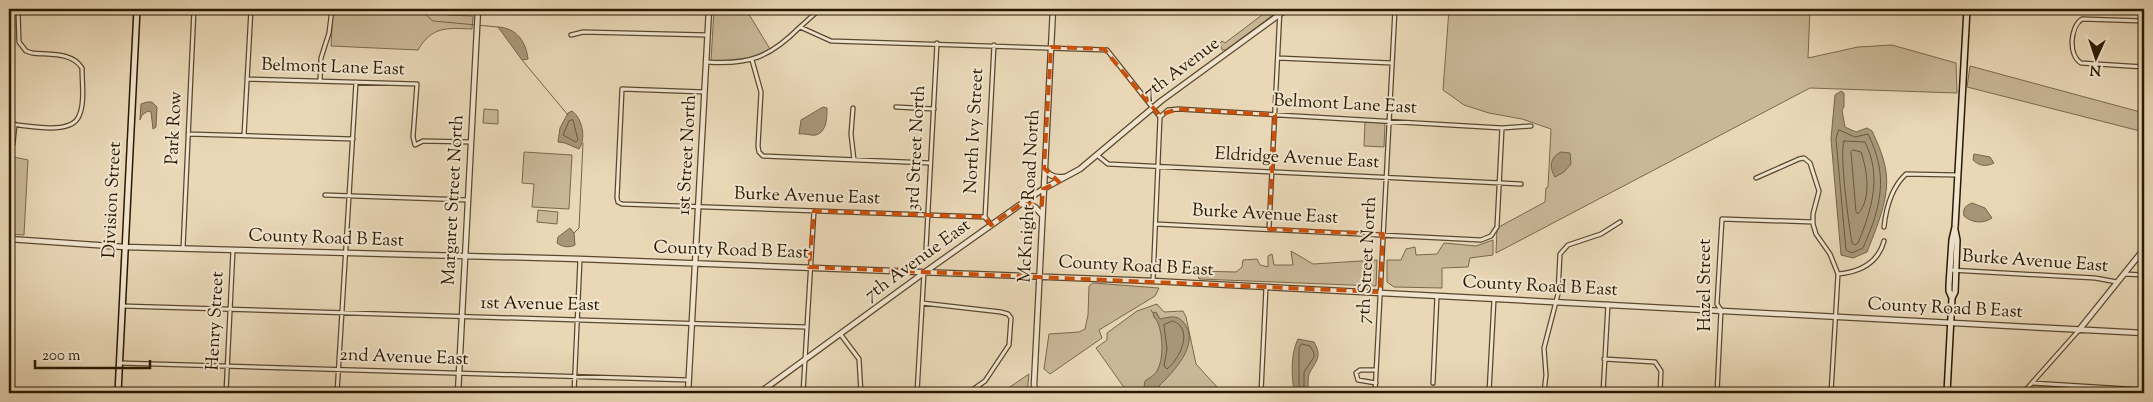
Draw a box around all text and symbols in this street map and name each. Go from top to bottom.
street label: 7th Avenue [1138,32,1226,106]
north arrow [2070,32,2120,82]
street label: Belmont Lane East [261,52,405,84]
text: N [2089,59,2102,79]
street label: North Ivy Street [959,67,991,195]
street label: 3rd Street North [901,84,933,211]
street label: Belmont Lane East [1272,88,1418,122]
street label: Park Row [160,90,190,165]
street label: 1st Street North [672,94,704,216]
street label: McKnight Road North [1012,108,1048,284]
street label: Margaret Street North [437,114,471,286]
street label: Division Street [97,141,129,259]
street label: Eldridge Avenue East [1214,142,1380,176]
street label: Burke Avenue East [733,181,881,213]
street label: 7th Street North [1352,195,1384,324]
street label: Burke Avenue East [1191,198,1339,232]
street label: 7th Avenue East [859,213,977,309]
street label: County Road B East [248,223,404,255]
street label: County Road B East [653,235,809,267]
street label: Hazel Street [1693,239,1719,331]
street label: Burke Avenue East [1961,244,2109,280]
street label: County Road B East [1058,250,1214,284]
street label: County Road B East [1462,270,1618,304]
street label: Henry Street [200,271,232,371]
street label: 1st Avenue East [480,291,600,319]
street label: County Road B East [1867,292,2023,326]
scale bar [35,337,150,369]
street label: 2nd Avenue East [339,343,469,373]
text: 200 m [42,346,81,367]

